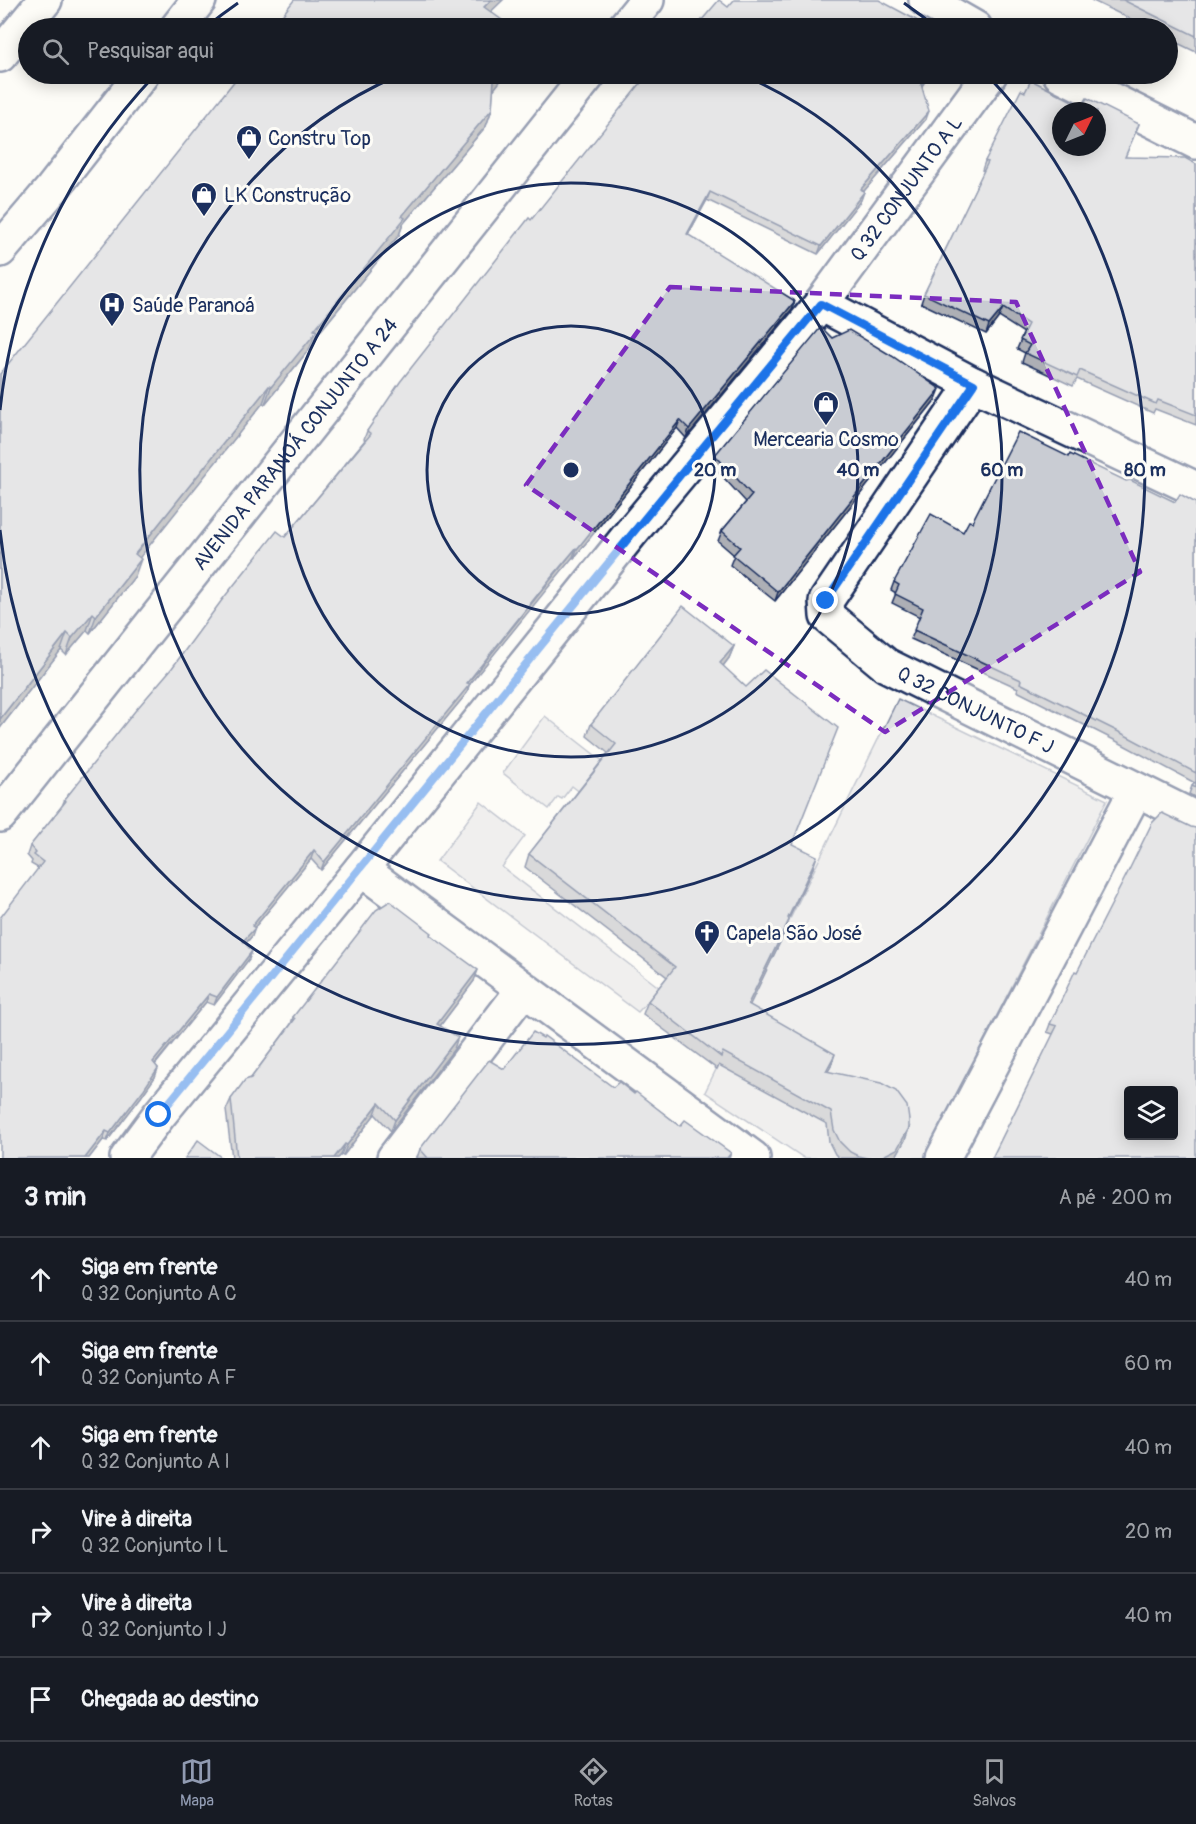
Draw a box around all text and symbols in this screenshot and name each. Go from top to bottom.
search box [18,18,1178,84]
icon: search [39,35,72,68]
text: Pesquisar aqui [87,37,213,65]
north arrow [1052,102,1106,156]
street label: Q 32 CONJUNTO A L [845,111,968,266]
shop icon: Constru Top [234,123,264,161]
place label: Constru Top [268,126,371,151]
shop icon: LK Construção [189,180,219,218]
place label: LK Construção [224,183,351,208]
hospital icon: Saúde Paranoá [97,290,127,328]
place label: Saúde Paranoá [132,293,255,318]
street label: AVENIDA PARANOÁ CONJUNTO A 24 [188,313,403,575]
shop icon: Mercearia Cosmo [811,389,841,427]
place label: Mercearia Cosmo [753,427,899,452]
text: 20 m [694,459,736,482]
text: 40 m [837,459,879,482]
text: 60 m [981,459,1023,482]
text: 80 m [1124,459,1166,482]
centre of rings [561,460,581,480]
route end [812,587,838,613]
street label: Q 32 CONJUNTO F J [893,661,1058,759]
church icon: Capela São José [692,918,722,956]
place label: Capela São José [726,921,862,946]
map controls [1124,1086,1178,1140]
button: layers [1124,1086,1178,1140]
route start [145,1101,171,1127]
text: 3 min [24,1181,86,1213]
text: A pé · 200 m [1059,1185,1172,1210]
text: Siga em frente [81,1253,217,1281]
icon: ahead [24,1263,57,1296]
text: 40 m [1125,1267,1172,1292]
text: Q 32 Conjunto A C [81,1281,237,1306]
text: Siga em frente [81,1337,217,1365]
icon: ahead [24,1347,57,1380]
text: 60 m [1125,1351,1172,1376]
text: Q 32 Conjunto A F [81,1365,236,1390]
text: Siga em frente [81,1421,217,1449]
icon: ahead [24,1431,57,1464]
text: 40 m [1125,1435,1172,1460]
text: Q 32 Conjunto A I [81,1449,230,1474]
text: Vire à direita [81,1505,192,1533]
icon: right [24,1515,57,1548]
text: 20 m [1125,1519,1172,1544]
text: Q 32 Conjunto I L [81,1533,228,1558]
text: Vire à direita [81,1589,192,1617]
icon: right [24,1599,57,1632]
text: 40 m [1125,1603,1172,1628]
text: Q 32 Conjunto I J [81,1617,227,1642]
icon: arrive [24,1683,57,1716]
text: Chegada ao destino [81,1685,259,1713]
tab: Mapa [180,1755,214,1811]
tab: Rotas [574,1755,613,1811]
tab: Salvos [973,1755,1016,1811]

